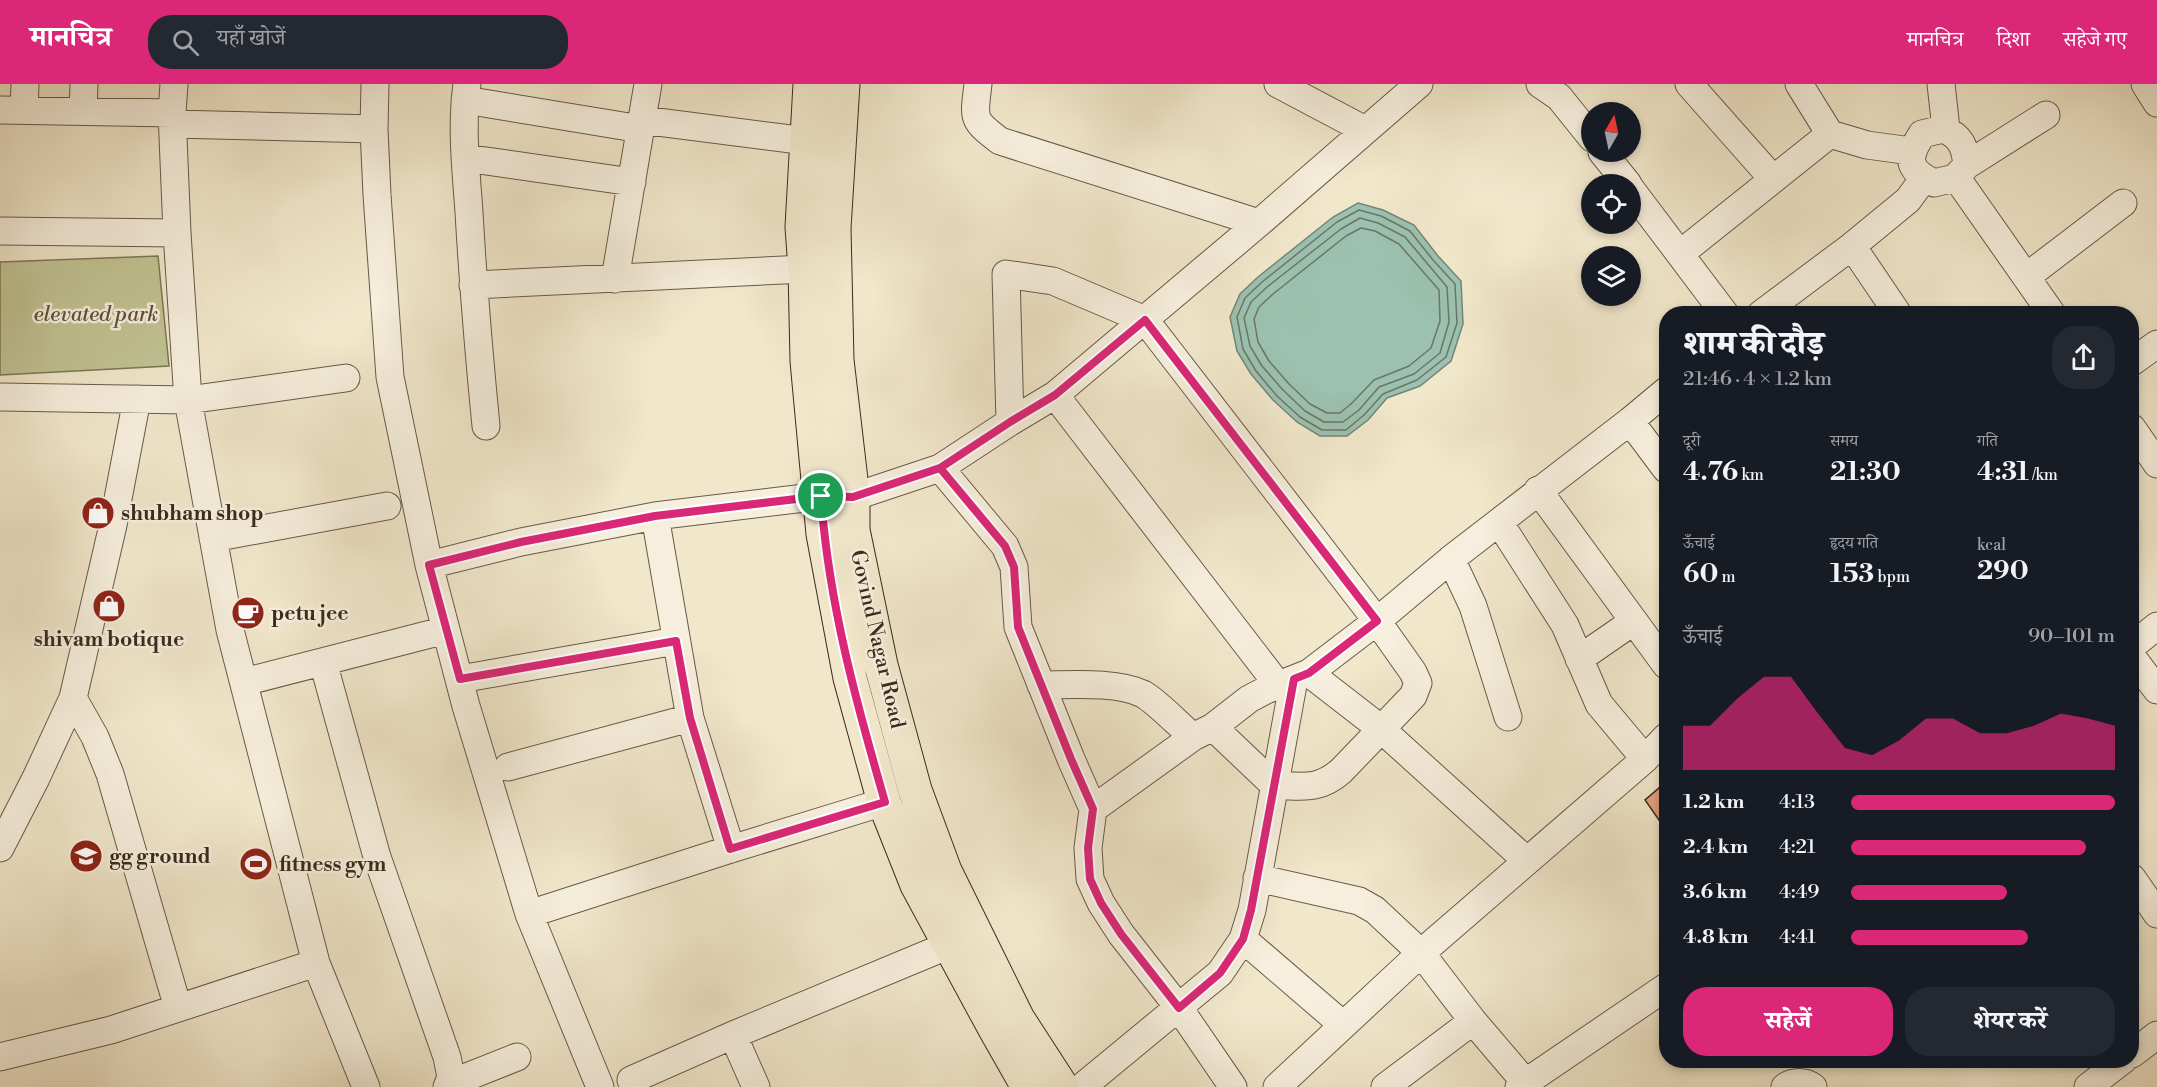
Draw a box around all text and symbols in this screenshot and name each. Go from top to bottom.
search box [148,15,568,69]
text: मानचित्र [30,20,112,55]
text: यहाँ खोजें [217,25,285,52]
icon: search [169,26,202,59]
text: मानचित्र [1907,27,1964,53]
text: दिशा [1997,27,2030,53]
text: सहेजे गए [2063,27,2127,53]
north arrow [1581,102,1641,162]
map controls [1581,102,1641,306]
button: locate [1581,174,1641,234]
button: layers [1581,246,1641,306]
park label: elevated park [34,302,158,328]
text: शाम की दौड़ [1683,324,1824,365]
button: share [2052,326,2115,389]
text: 21:46 · 4 × 1.2 km [1683,367,1832,392]
text: दूरी [1683,431,1700,451]
text: समय [1830,431,1858,451]
text: गति [1977,431,1998,451]
text: 4.76 [1683,456,1738,488]
text: 21:30 [1830,456,1901,488]
text: 4:31 [1977,456,2029,488]
text: km [1738,465,1764,485]
text: /km [2029,465,2058,485]
pin [795,470,846,521]
icon: arrive [804,479,837,512]
shop icon: shubham shop [80,495,116,531]
place label: shubham shop [121,501,264,527]
text: ऊँचाई [1683,533,1715,553]
text: हृदय गति [1830,533,1878,553]
text: kcal [1977,535,2006,555]
street label: Govind Nagar Road [844,547,910,731]
text: 290 [1977,555,2029,587]
text: 60 [1683,558,1718,590]
text: 153 [1830,558,1874,590]
text: m [1718,567,1736,587]
text: bpm [1874,567,1910,587]
shop icon: shivam botique [91,588,127,624]
cafe icon: petu jee [230,595,266,631]
place label: petu jee [271,601,349,627]
text: 90–101 m [2028,624,2115,649]
text: ऊँचाई [1683,625,1722,650]
place label: shivam botique [34,627,184,653]
text: 1.2 km [1683,790,1745,815]
text: 4:13 [1779,790,1815,815]
text: 2.4 km [1683,835,1748,860]
text: 4:21 [1779,835,1816,860]
school or university icon: gg ground [68,838,104,874]
place label: gg ground [109,844,211,870]
sports icon: fitness gym [238,846,274,882]
place label: fitness gym [279,852,386,878]
text: 3.6 km [1683,880,1747,905]
text: 4:49 [1779,880,1819,905]
text: 4.8 km [1683,925,1748,950]
text: 4:41 [1779,925,1816,950]
button: सहेजें [1683,987,1893,1056]
button: शेयर करें [1905,987,2115,1056]

